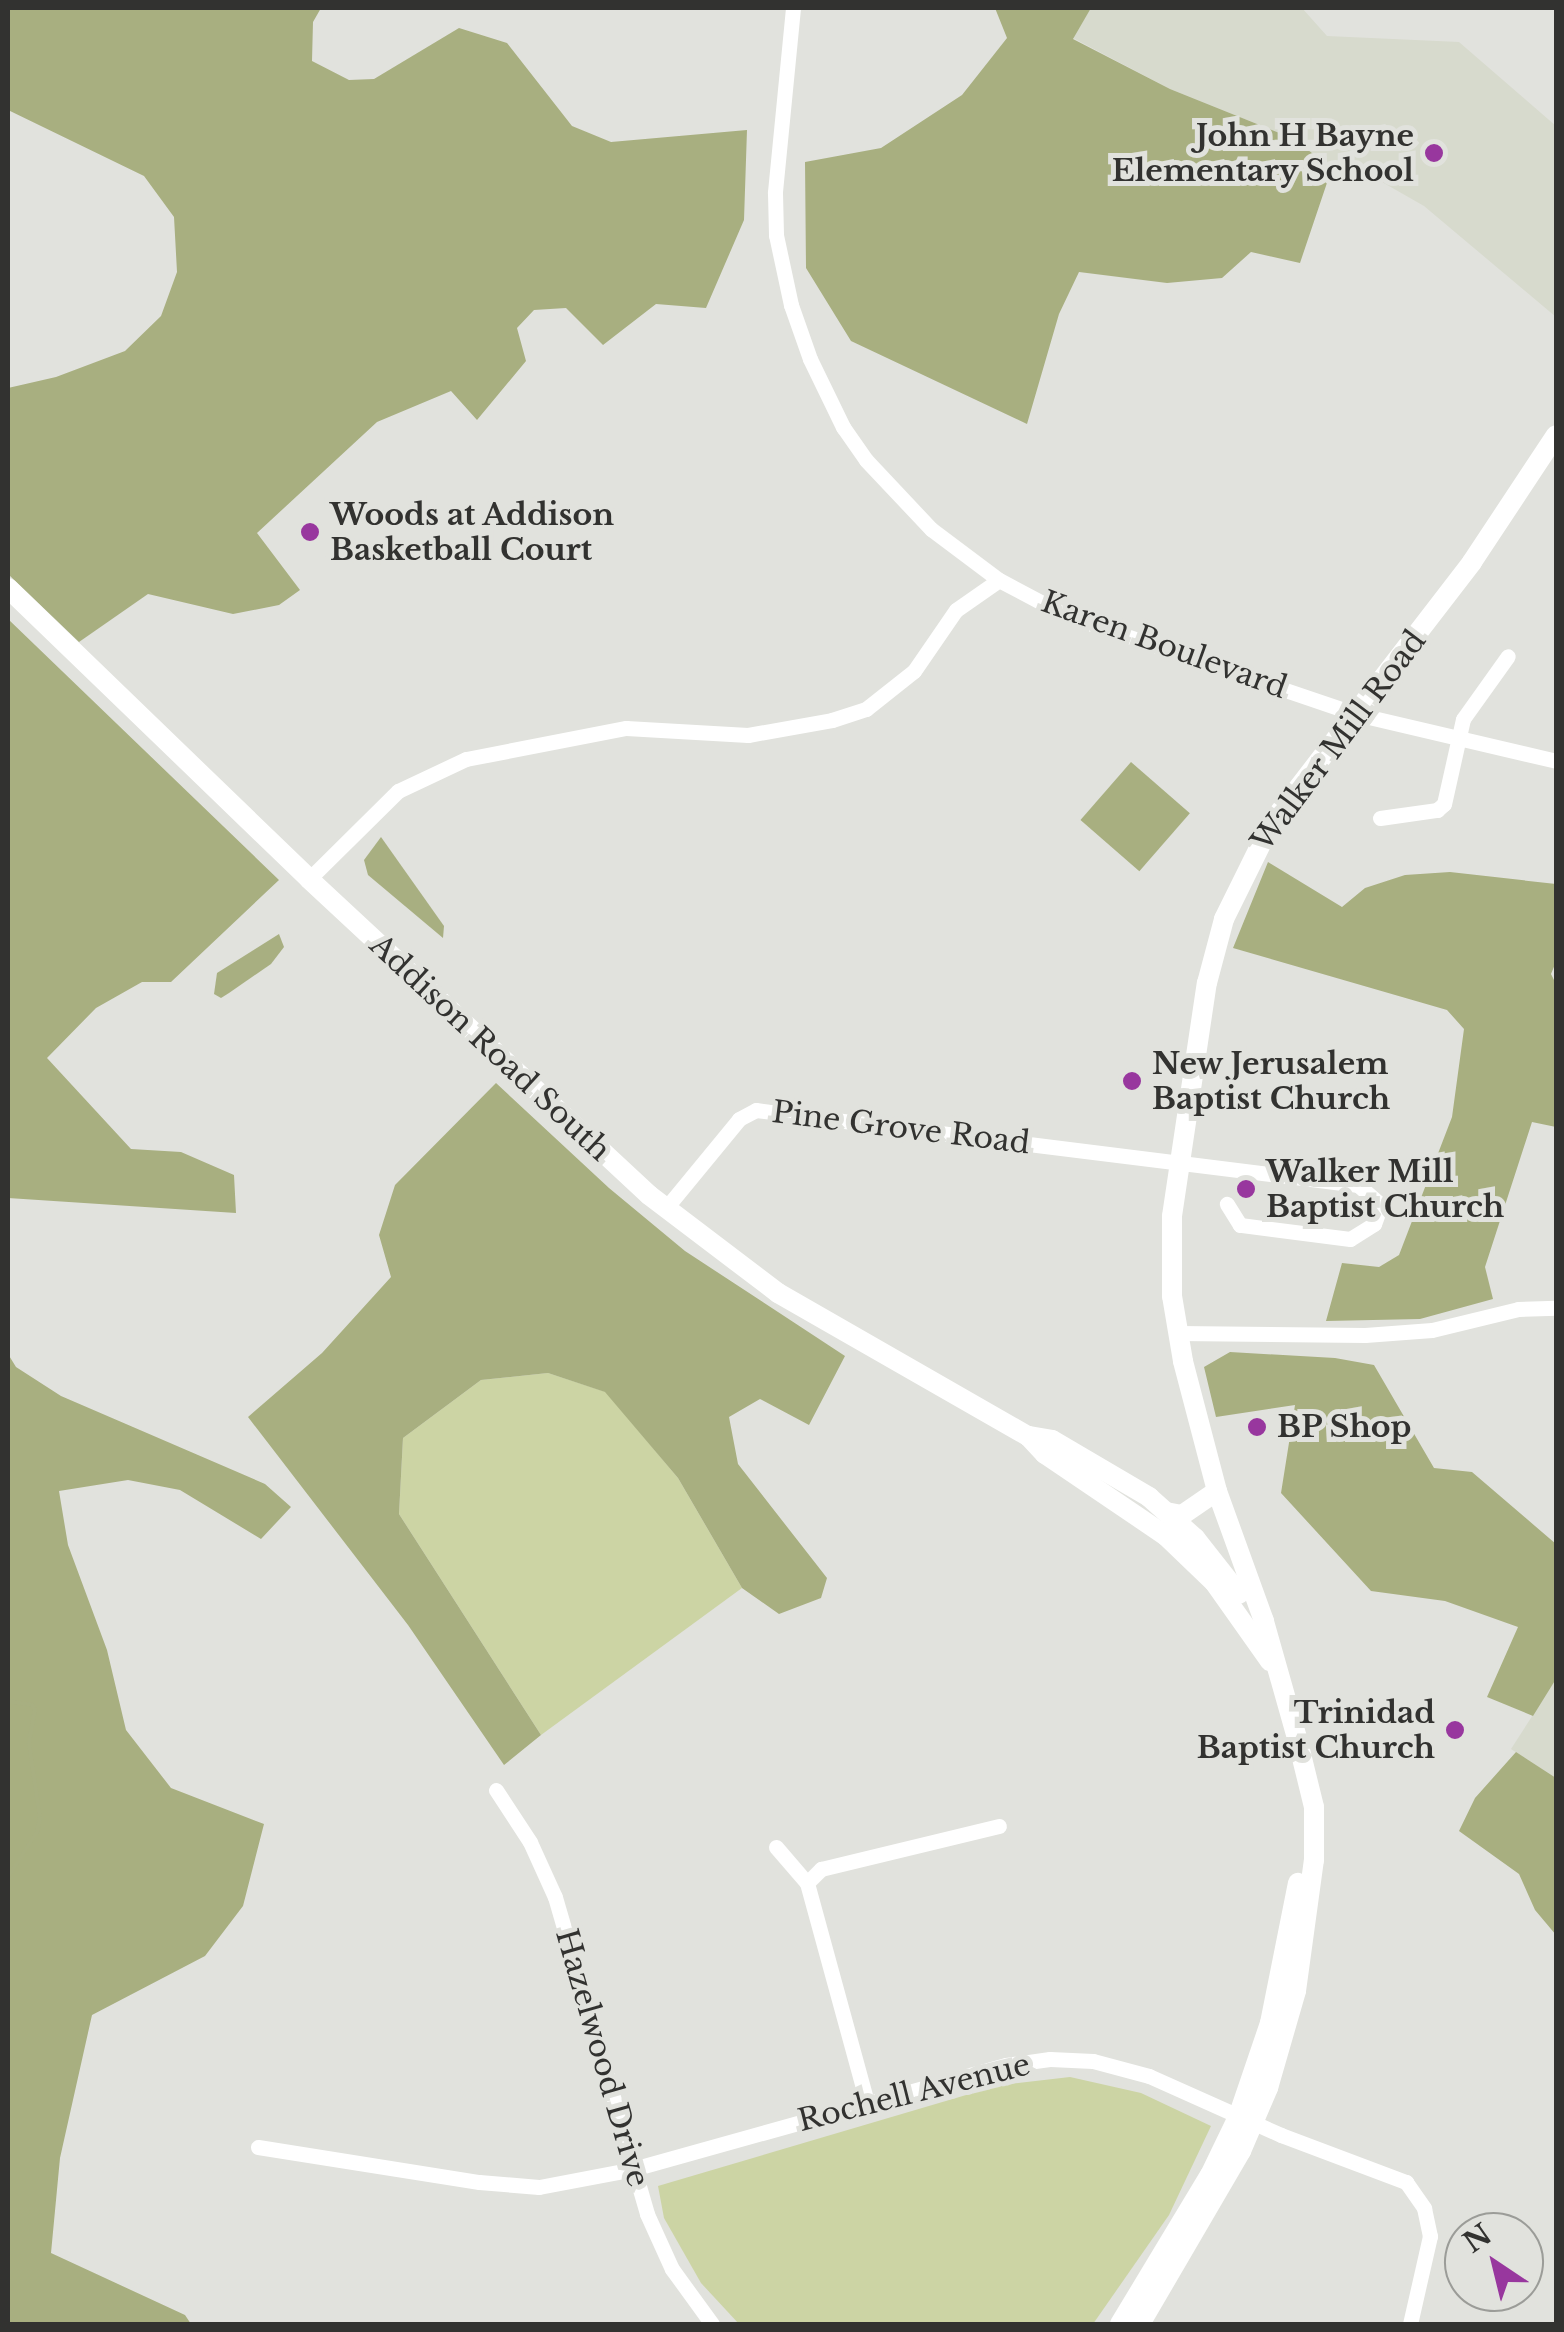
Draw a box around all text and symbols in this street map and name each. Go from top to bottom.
place label: John H Bayne Elementary School [1111,118,1414,188]
marker: John H Bayne Elementary School [1423,142,1445,164]
place label: Woods at Addison Basketball Court [330,497,615,568]
marker: Woods at Addison Basketball Court [299,521,321,543]
street label: Karen Boulevard [1036,584,1292,706]
street label: Walker Mill Road [1244,623,1434,859]
street label: Addison Road South [362,927,618,1169]
place label: New Jerusalem Baptist Church [1152,1046,1390,1116]
marker: New Jerusalem Baptist Church [1121,1070,1143,1092]
street label: Pine Grove Road [770,1094,1032,1162]
place label: Walker Mill Baptist Church [1266,1154,1504,1224]
marker: Walker Mill Baptist Church [1235,1178,1257,1200]
place label: BP Shop [1277,1409,1412,1445]
marker: BP Shop [1246,1416,1268,1438]
place label: Trinidad Baptist Church [1197,1695,1435,1766]
marker: Trinidad Baptist Church [1444,1719,1466,1741]
street label: Hazelwood Drive [548,1925,656,2191]
street label: Rochell Avenue [794,2047,1034,2139]
north arrow [1444,2212,1544,2312]
text: N [1457,2217,1498,2261]

